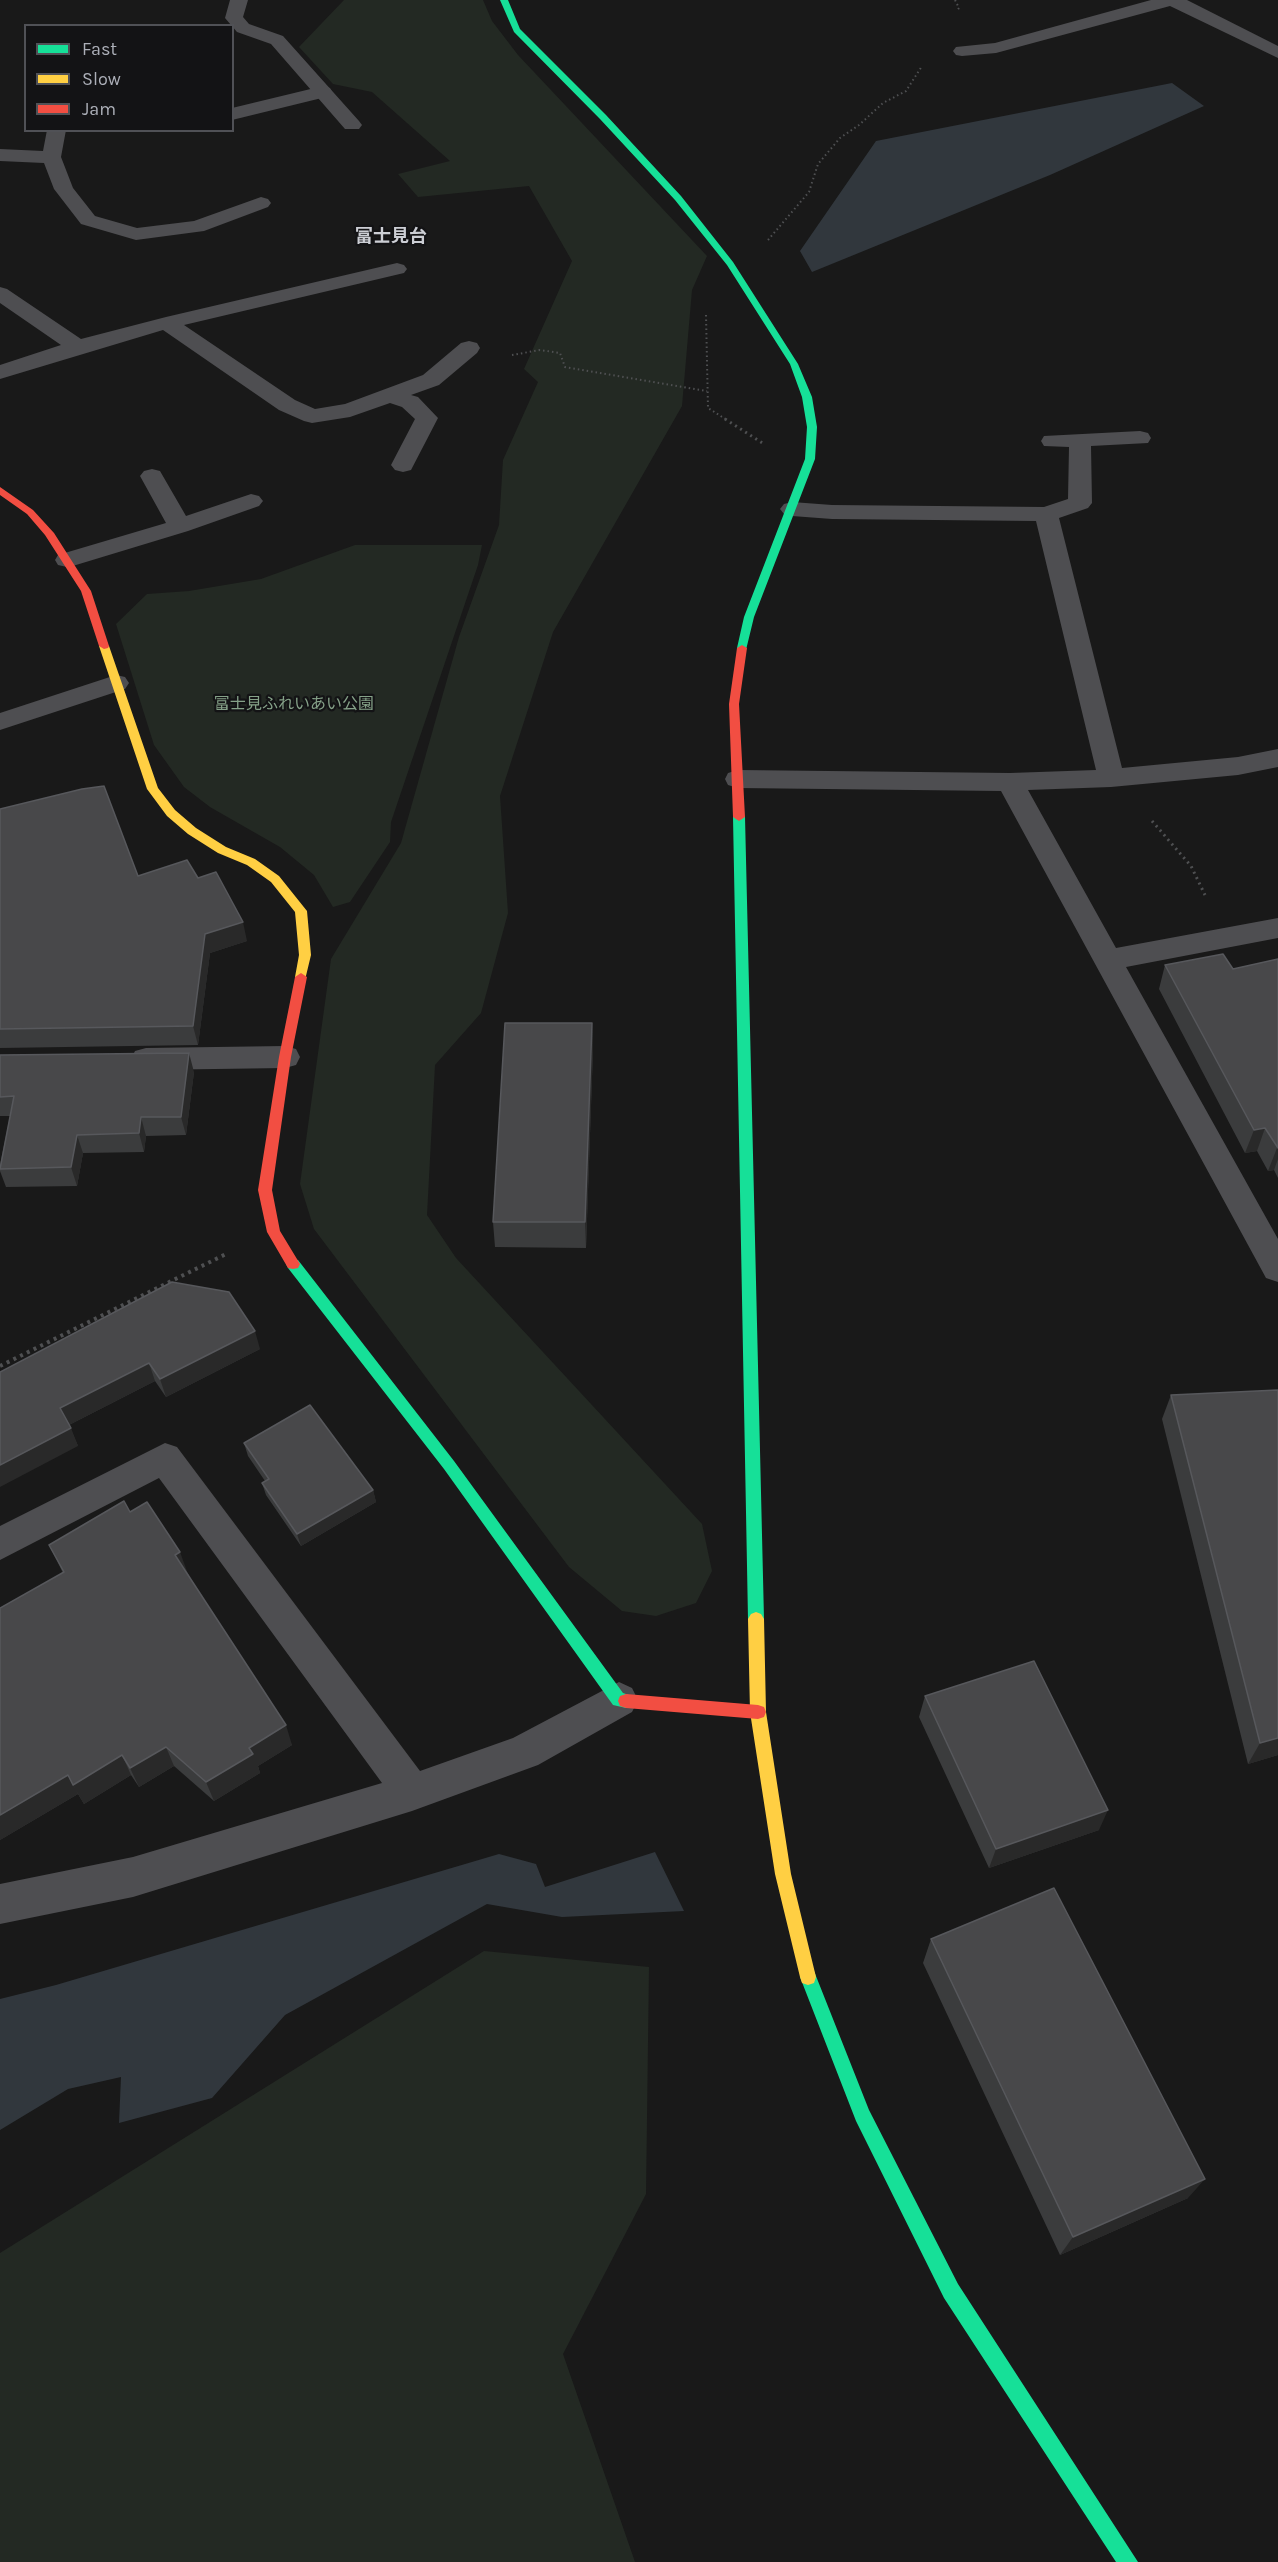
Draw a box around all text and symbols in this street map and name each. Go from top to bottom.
legend [24,24,234,132]
text: Fast [82,38,117,60]
text: Slow [82,68,121,90]
text: Jam [82,98,116,120]
district label: 富士見台 [355,226,427,248]
park label: 富士見ふれいあい公園 [214,694,374,714]

